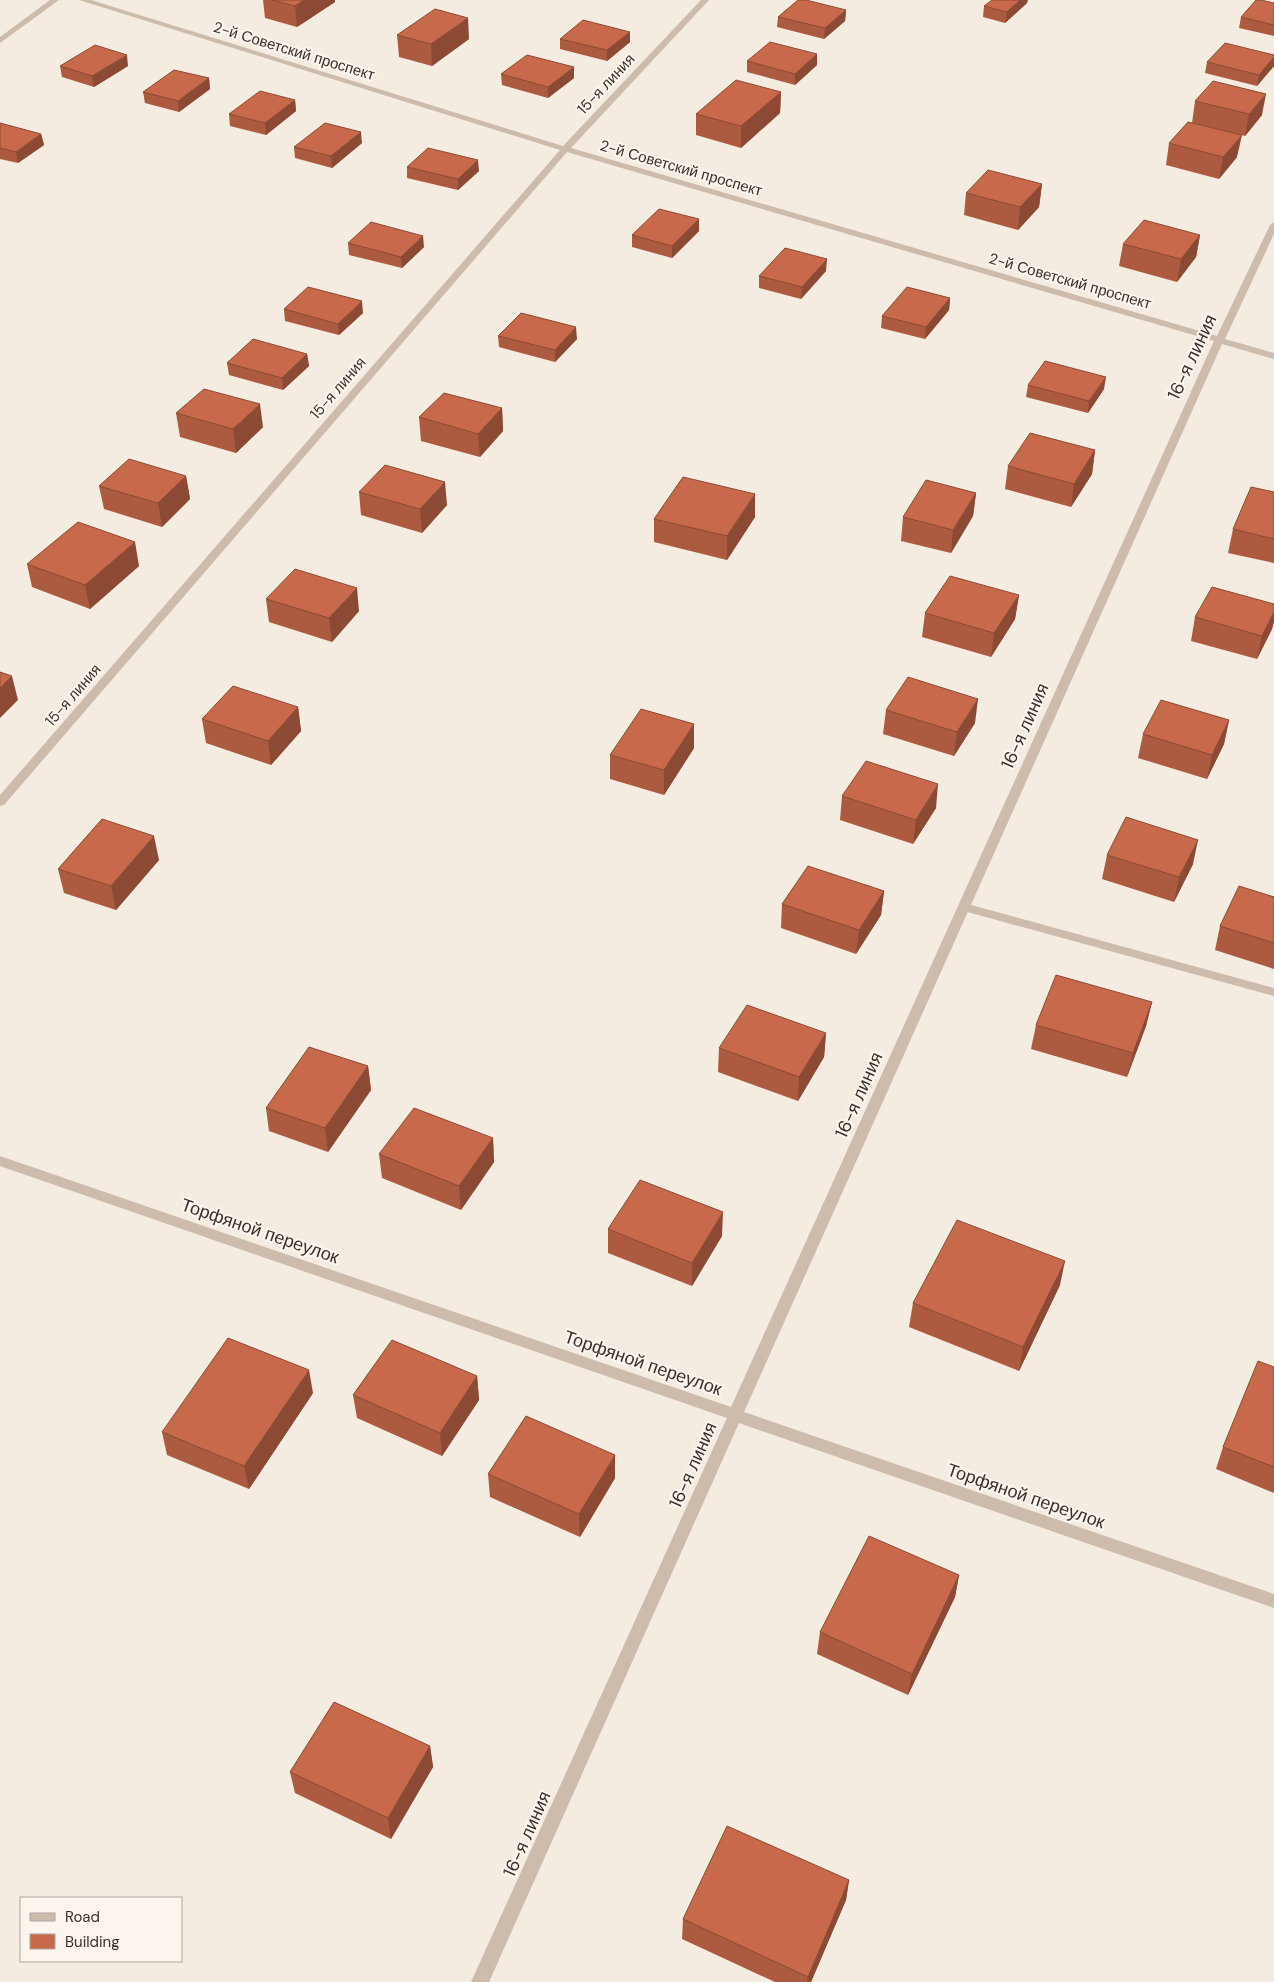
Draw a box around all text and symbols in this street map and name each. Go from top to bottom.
street label: 2-й Советский проспект [211,17,377,85]
street label: 15-я линия [573,49,639,119]
street label: 2-й Советский проспект [598,135,765,201]
street label: 2-й Советский проспект [987,248,1154,314]
street label: 16-я линия [1162,310,1222,404]
street label: 15-я линия [306,353,370,423]
street label: 15-я линия [41,660,105,730]
street label: 16-я линия [995,679,1055,773]
street label: 16-я линия [829,1048,889,1142]
street label: Торфяной переулок [178,1193,342,1269]
street label: Торфяной переулок [561,1325,725,1401]
street label: 16-я линия [663,1418,723,1512]
street label: Торфяной переулок [944,1458,1108,1534]
street label: 16-я линия [497,1787,557,1881]
legend [20,1897,182,1962]
text: Road [65,1907,100,1927]
text: Building [65,1932,120,1952]

